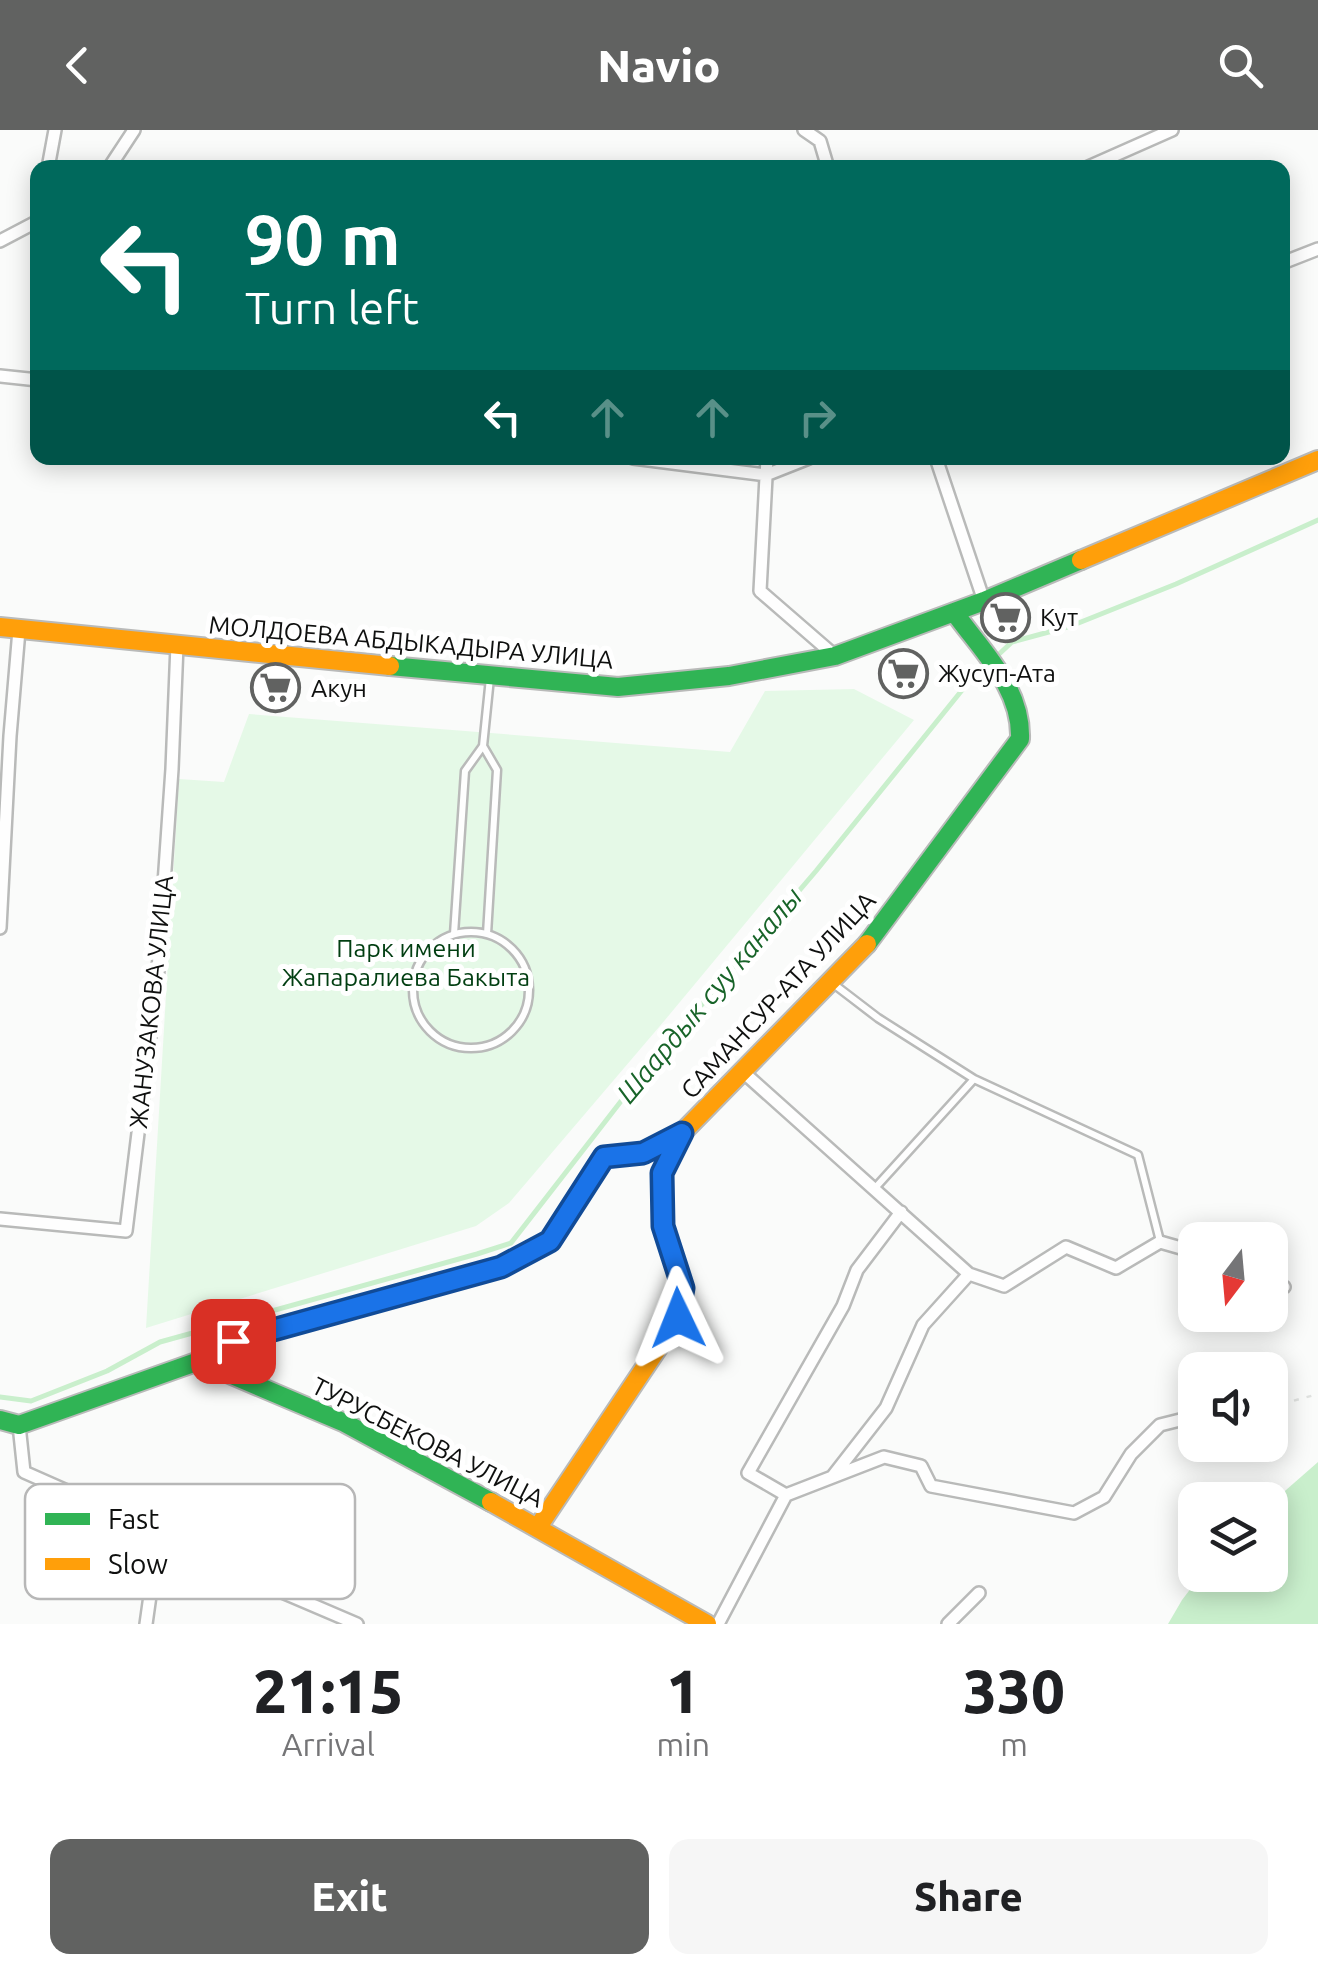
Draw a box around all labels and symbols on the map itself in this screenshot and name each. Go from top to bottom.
supermarket icon: Кут [979,591,1031,643]
place label: Кут [1040,603,1078,631]
street label: МОЛДОЕВА АБДЫКАДЫРА УЛИЦА [207,610,615,674]
supermarket icon: Жусуп-Ата [877,647,929,699]
place label: Жусуп-Ата [938,659,1056,687]
supermarket icon: Акун [250,662,302,714]
place label: Акун [311,674,367,702]
street label: ЖАНУЗАКОВА УЛИЦА [124,874,178,1130]
water label: Шаардык суу каналы [610,881,808,1108]
street label: САМАНСУР-АТА УЛИЦА [675,886,881,1104]
park label: Парк имени Жапаралиева Бакыта [282,934,530,991]
north arrow [1178,1222,1288,1332]
position arrow [626,1266,730,1370]
pin [191,1299,276,1384]
street label: ТУРУСБЕКОВА УЛИЦА [307,1371,549,1513]
legend [25,1484,355,1599]
text: Fast [108,1503,159,1534]
text: Slow [108,1548,168,1579]

